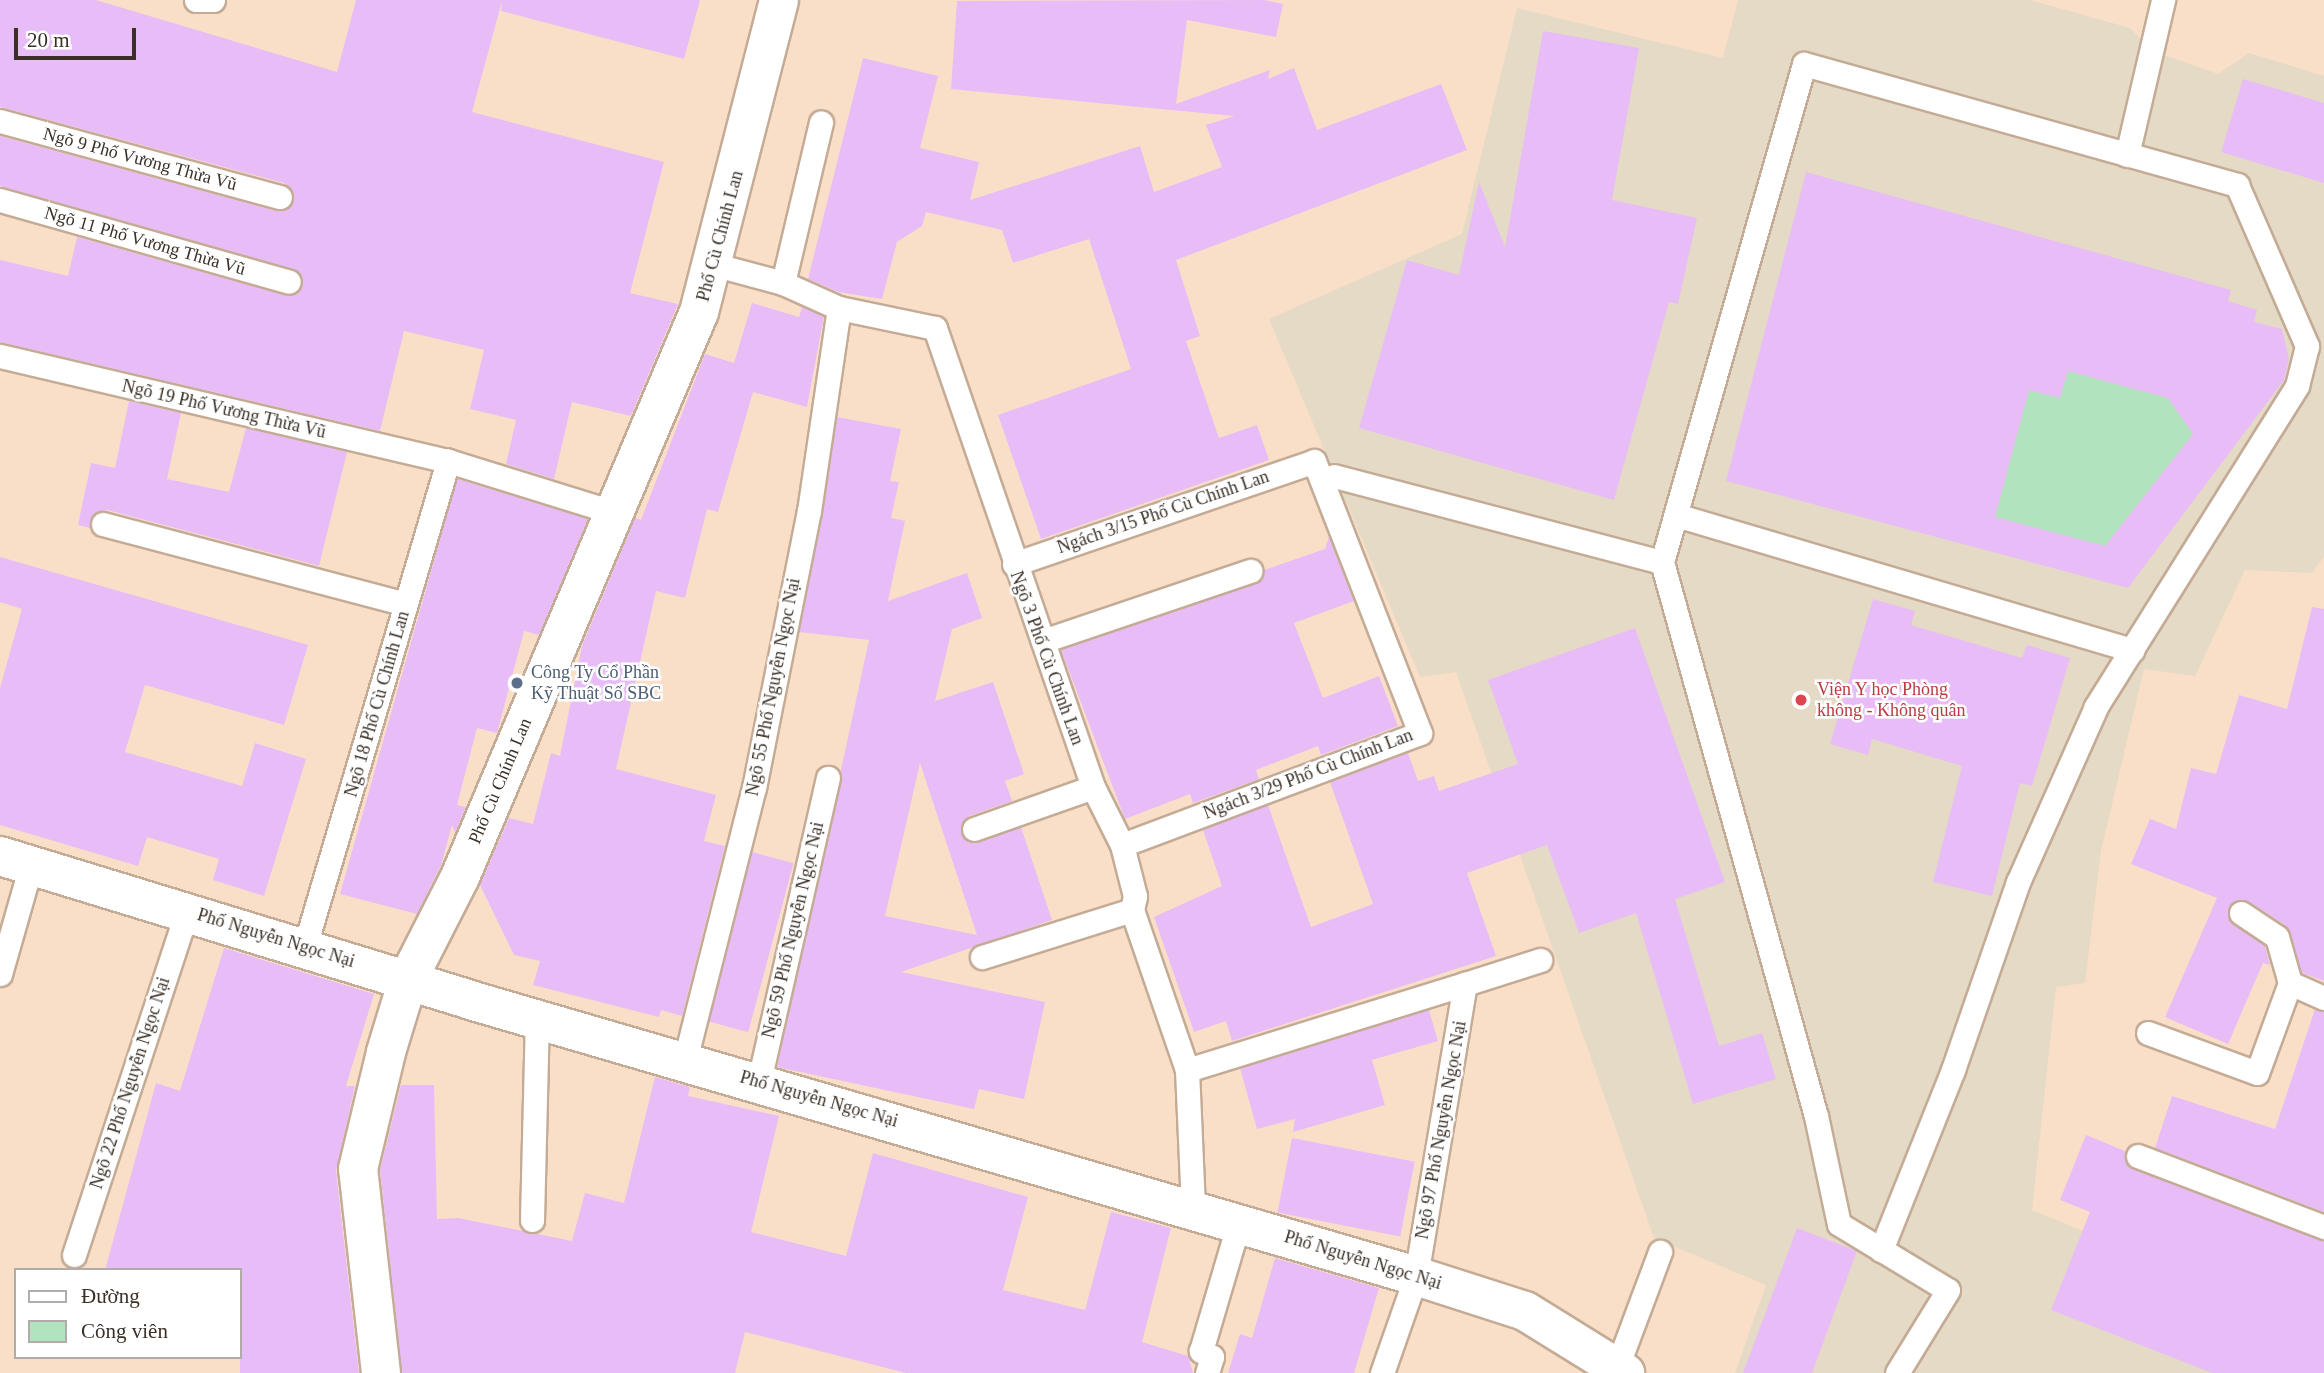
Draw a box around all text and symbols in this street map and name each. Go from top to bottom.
scale bar [18,14,140,58]
text: 20 m [27,28,70,52]
street label: Ngõ 9 Phố Vương Thừa Vũ [40,123,240,195]
street label: Phố Cù Chính Lan [692,168,748,304]
street label: Ngõ 11 Phố Vương Thừa Vũ [42,202,248,280]
street label: Ngõ 19 Phố Vương Thừa Vũ [119,375,329,443]
street label: Ngách 3/15 Phố Cù Chính Lan [1054,466,1272,558]
street label: Ngõ 3 Phố Cù Chính Lan [1005,568,1089,748]
street label: Ngõ 55 Phố Nguyễn Ngọc Nại [741,576,805,798]
street label: Ngõ 18 Phố Cù Chính Lan [340,608,414,800]
place label: Công Ty Cổ Phần Kỹ Thuật Số SBC [531,662,662,704]
marker: Công Ty Cổ Phần Kỹ Thuật Số SBC [509,675,525,691]
place label: Viện Y học Phòng không - Không quân [1817,679,1965,722]
marker: Viện Y học Phòng không - Không quân [1791,690,1811,710]
street label: Phố Cù Chính Lan [464,715,536,847]
street label: Ngách 3/29 Phố Cù Chính Lan [1200,724,1416,824]
street label: Ngõ 59 Phố Nguyễn Ngọc Nại [758,820,828,1040]
street label: Phố Nguyễn Ngọc Nại [195,904,357,972]
street label: Ngõ 22 Phố Nguyễn Ngọc Nại [86,974,174,1192]
street label: Ngõ 97 Phố Nguyễn Ngọc Nại [1411,1019,1471,1241]
street label: Phố Nguyễn Ngọc Nại [737,1066,901,1132]
street label: Phố Nguyễn Ngọc Nại [1282,1226,1444,1294]
legend [14,1268,242,1359]
text: Đường [81,1284,140,1308]
text: Công viên [81,1319,168,1343]

